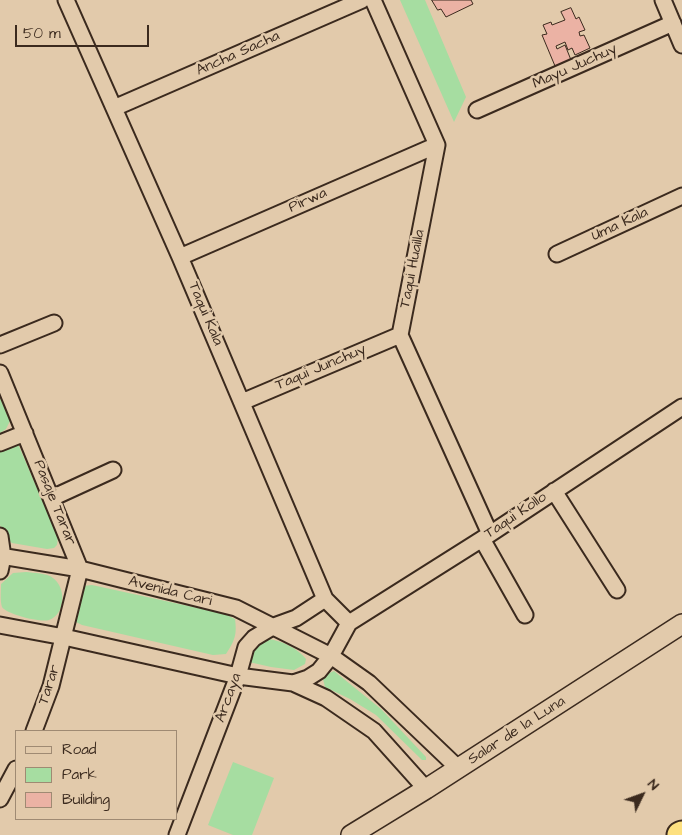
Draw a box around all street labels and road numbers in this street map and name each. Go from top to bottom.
street label: Ancha Sacha [193,28,283,80]
street label: Mayu Juchuy [530,40,620,94]
street label: Pirwa [286,185,330,217]
street label: Uma Kala [589,204,651,246]
street label: Taqui Huailla [397,228,429,310]
street label: Taqui Kala [184,280,226,348]
street label: Taqui Junchuy [273,341,369,395]
street label: Pasaje Tarar [29,458,79,548]
street label: Taqui Kollo [481,489,551,543]
street label: Avenida Cari [126,573,214,611]
street label: Tarar [35,663,65,707]
street label: Arcaya [212,671,246,725]
street label: Salar de la Luna [465,693,569,769]

